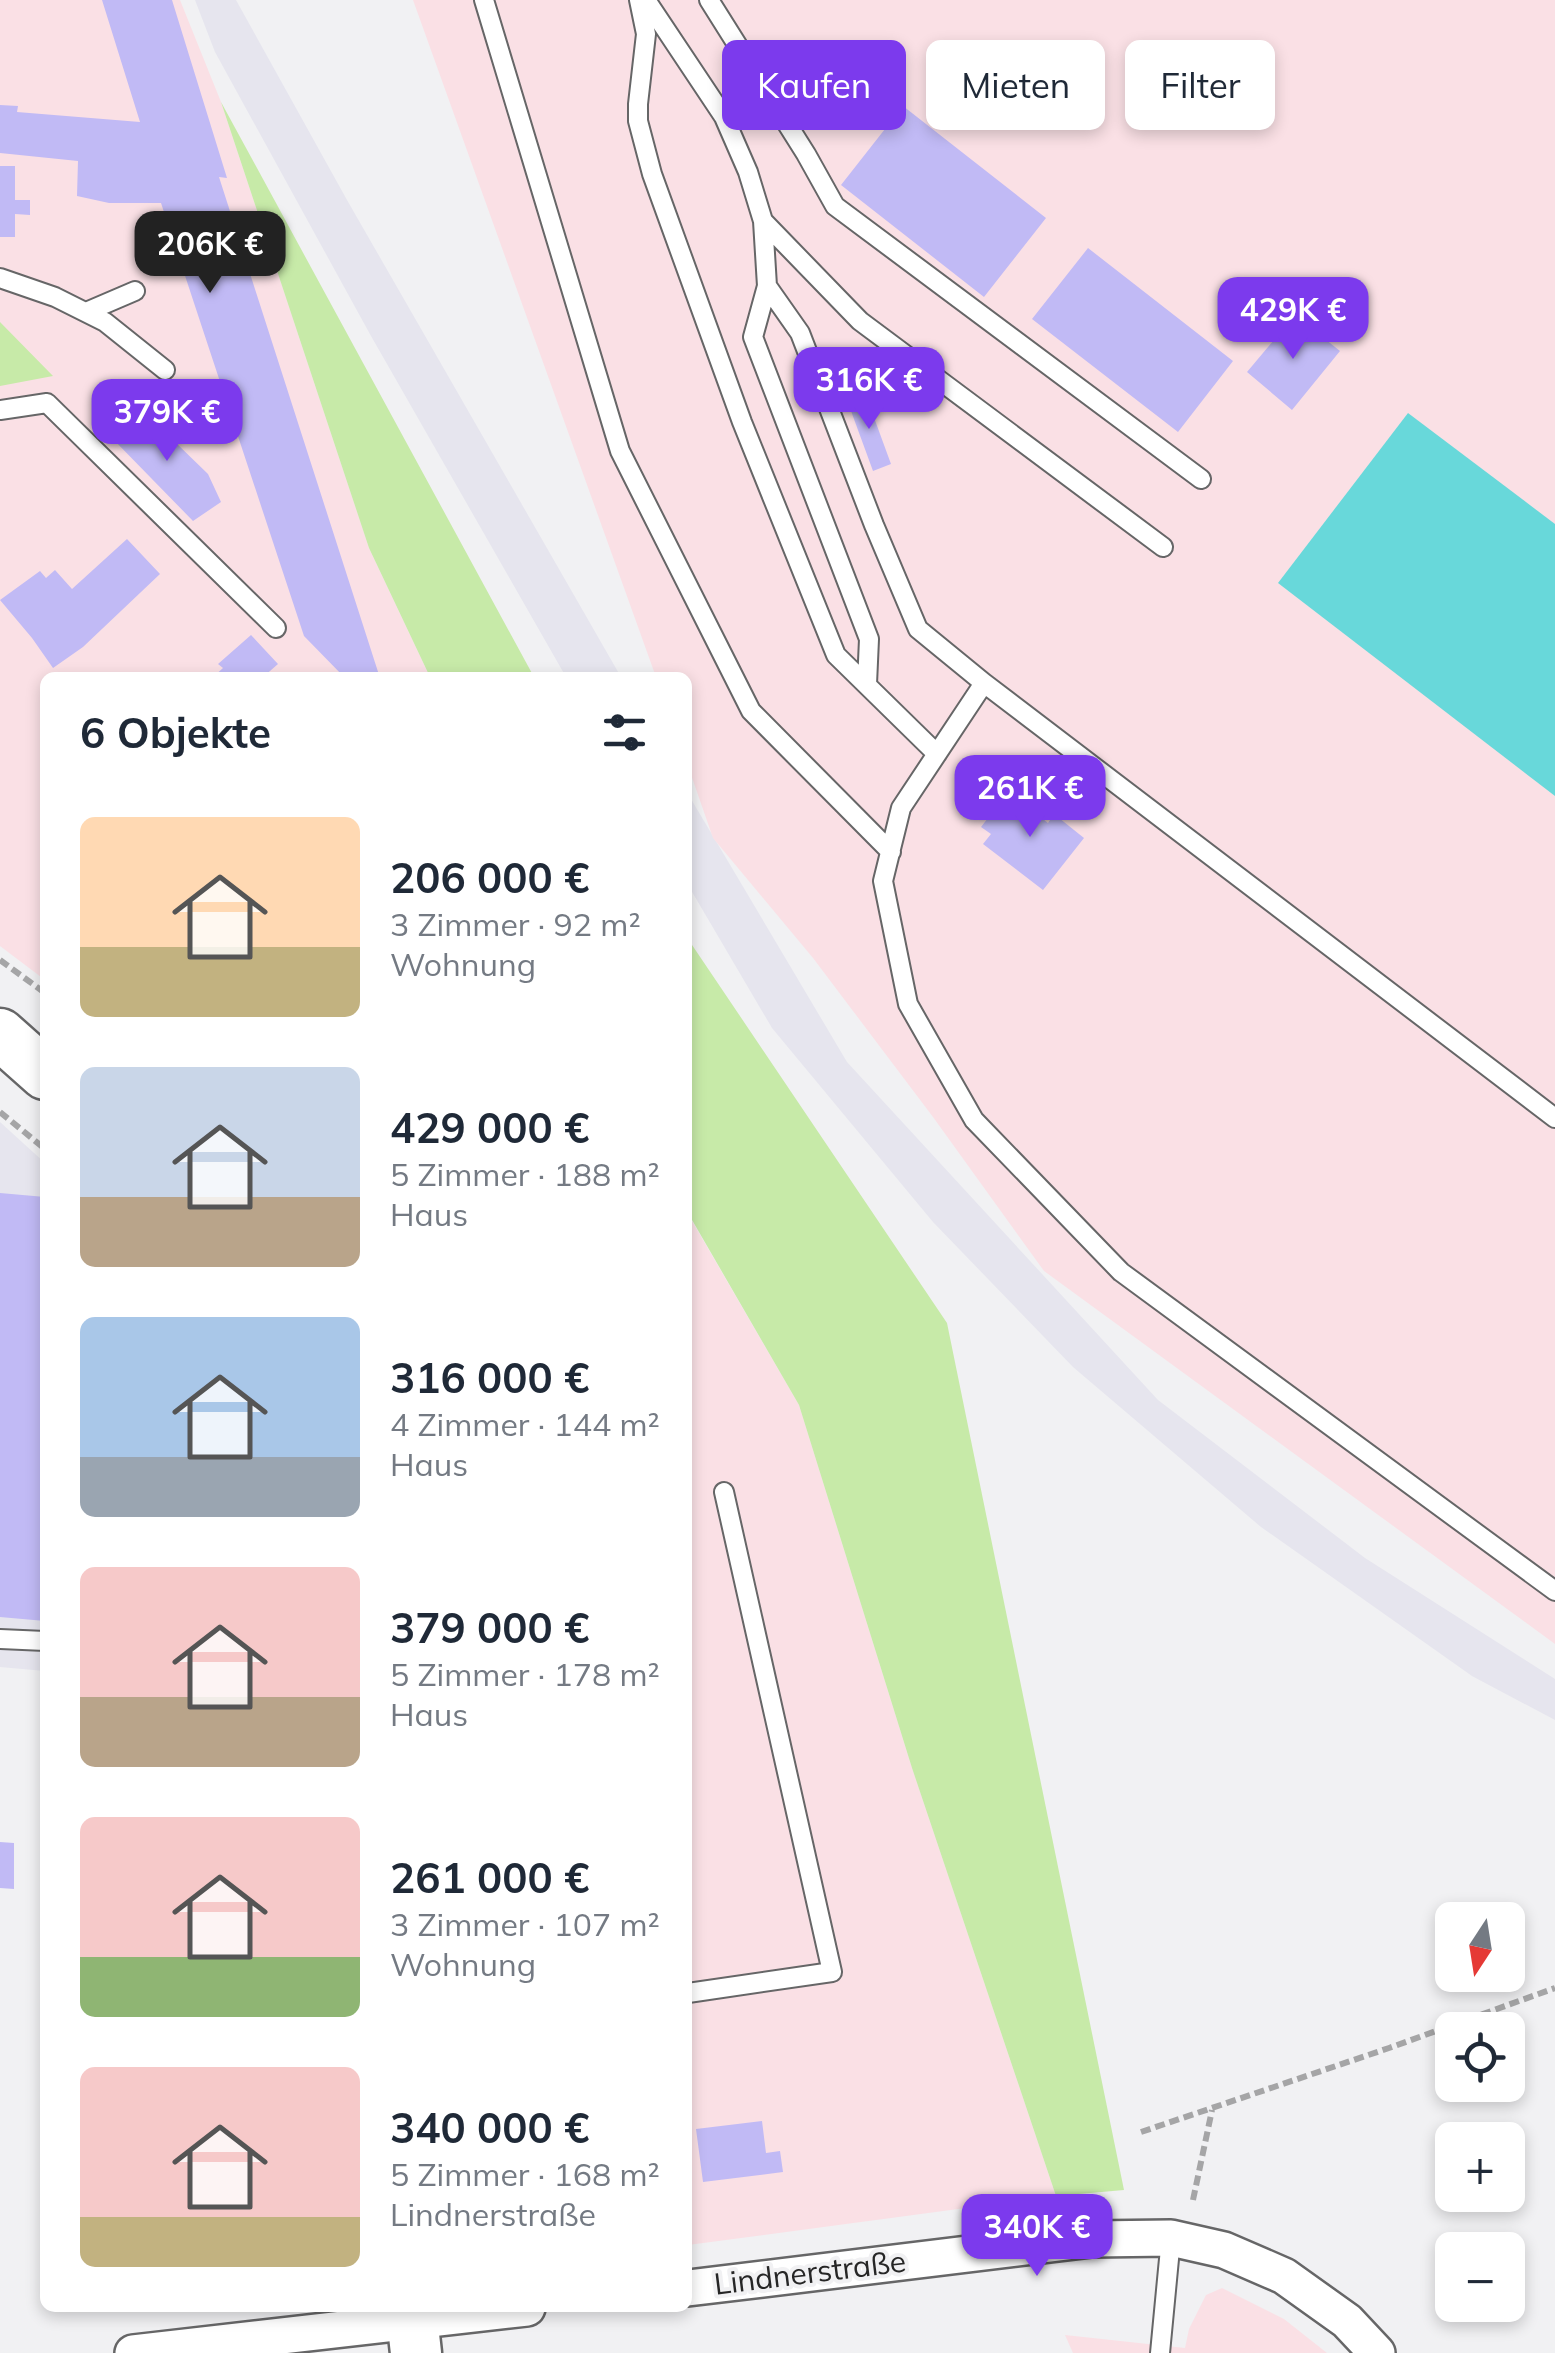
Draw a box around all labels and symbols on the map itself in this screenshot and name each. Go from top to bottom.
pin: 206K € [129,211,291,296]
pin: 429K € [1212,277,1374,362]
pin: 316K € [788,347,950,432]
pin: 379K € [86,379,248,464]
pin: 261K € [949,755,1111,840]
north arrow [1435,1902,1525,1992]
pin: 340K € [956,2194,1118,2279]
street label: Lindnerstraße [712,2241,908,2303]

